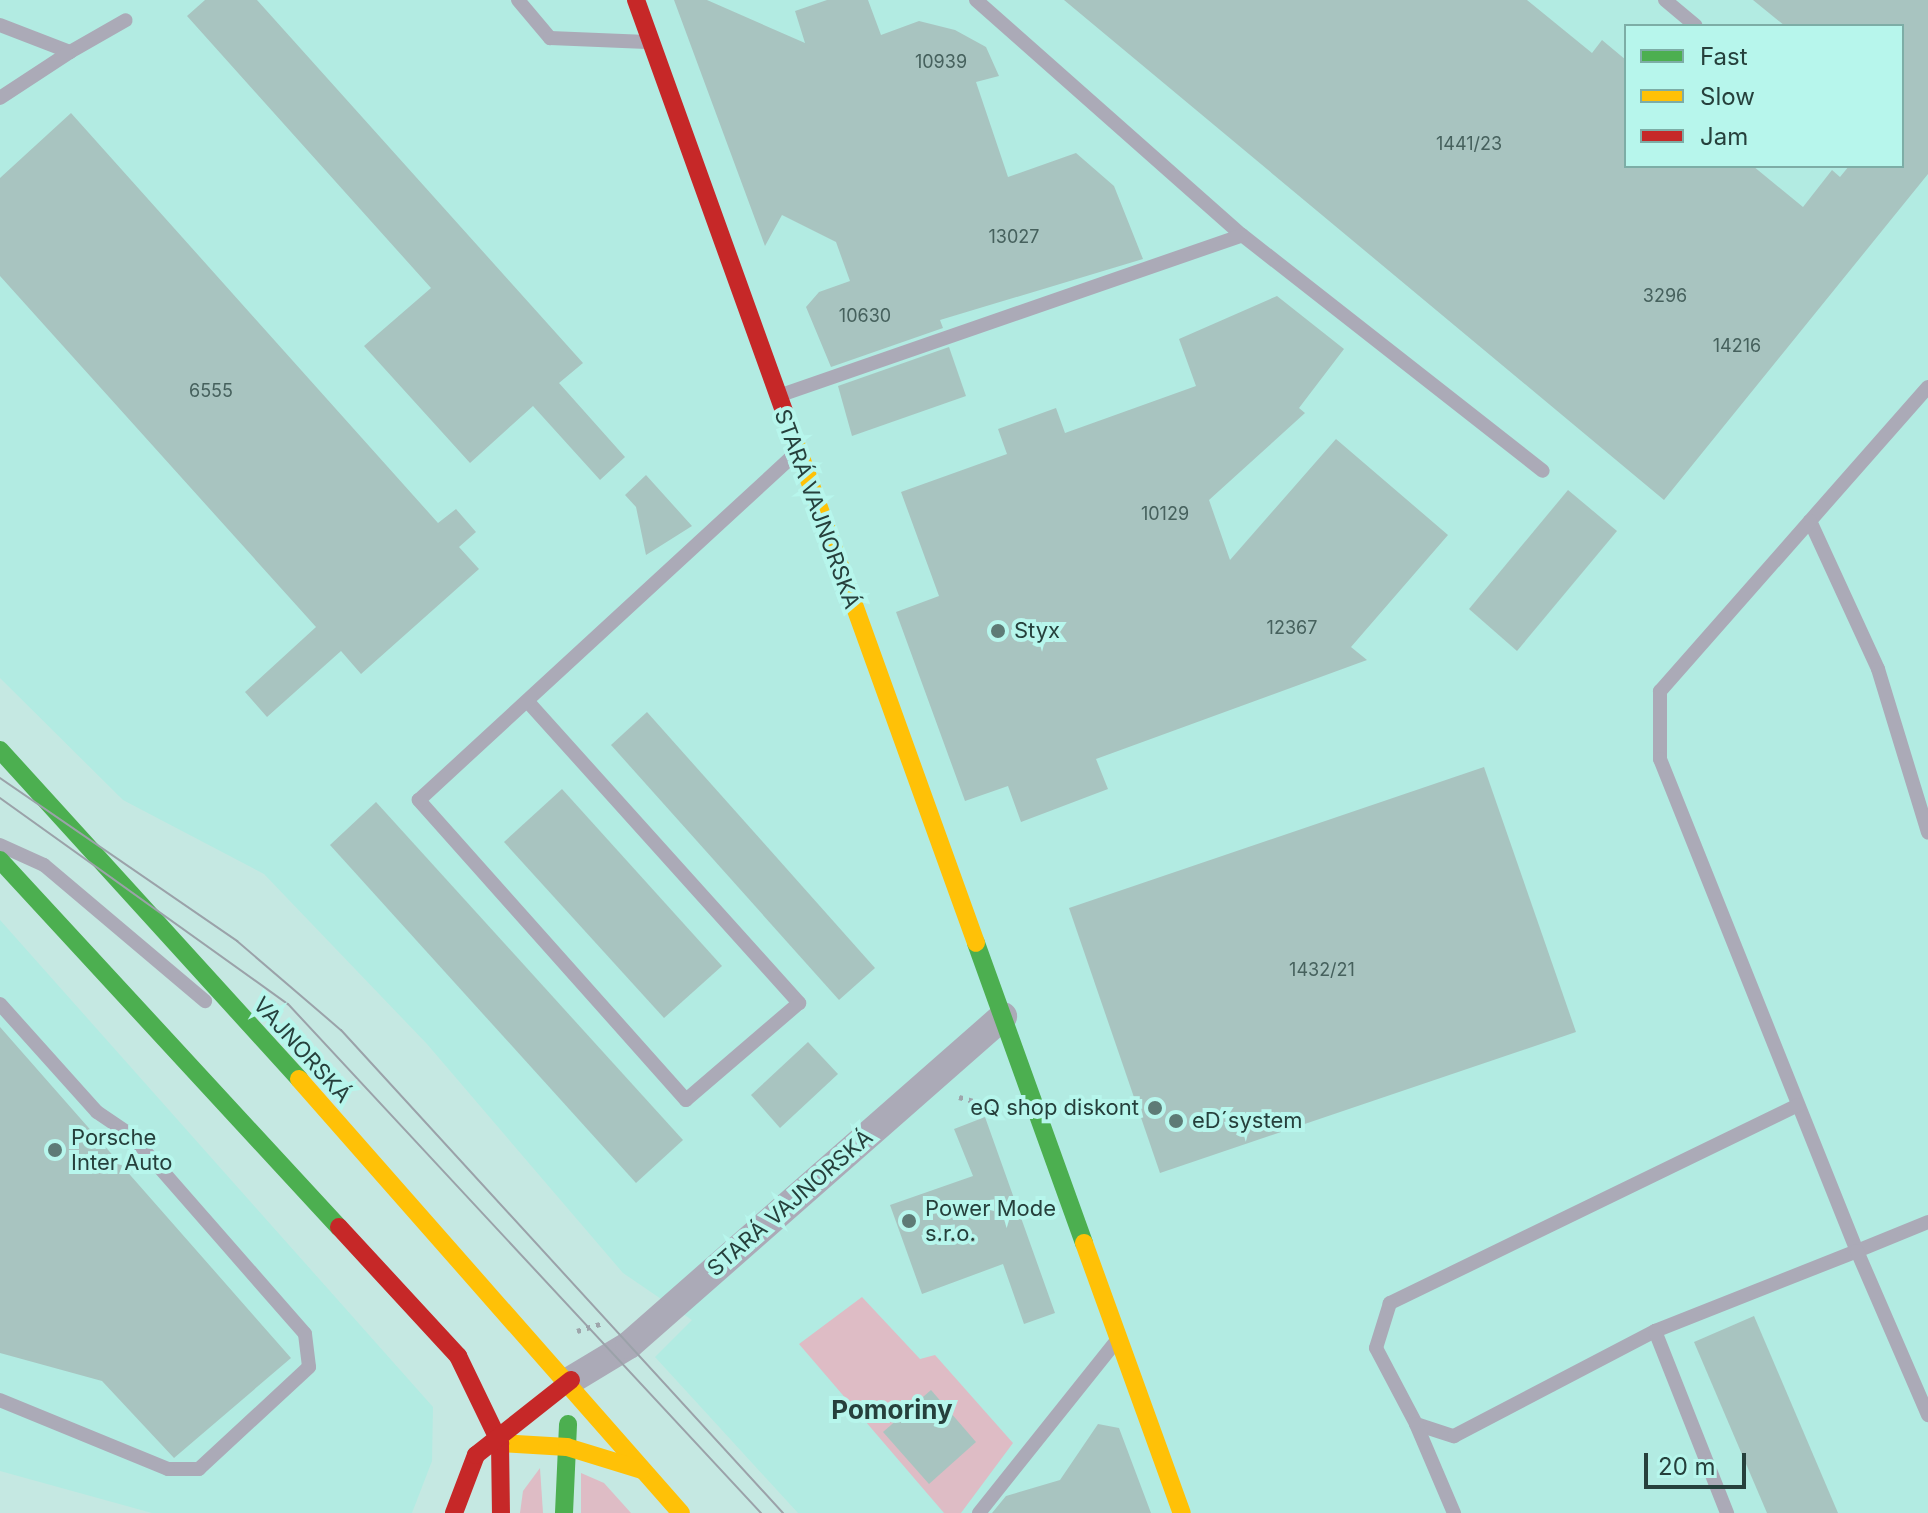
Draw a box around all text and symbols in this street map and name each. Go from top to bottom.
legend [1624,24,1904,168]
text: Fast [1700,42,1748,71]
house number: 10939 [915,51,967,73]
text: Slow [1700,82,1755,111]
text: Jam [1700,122,1748,151]
house number: 1441/23 [1436,133,1502,155]
house number: 13027 [989,226,1039,248]
house number: 3296 [1643,285,1687,307]
house number: 10630 [839,305,891,327]
house number: 14216 [1713,335,1761,357]
house number: 6555 [189,380,233,402]
street label: STARÁ VAJNORSKÁ [769,406,865,612]
house number: 10129 [1141,503,1189,525]
house number: 12367 [1267,617,1317,639]
place label: Styx [1014,618,1060,644]
marker: Styx [989,622,1007,640]
house number: 1432/21 [1289,959,1355,981]
street label: VAJNORSKÁ [248,992,356,1108]
place label: eQ shop diskont [970,1095,1139,1121]
marker: eQ shop diskont [1146,1099,1164,1117]
place label: eD´system [1192,1108,1302,1134]
marker: eD´system [1167,1112,1185,1130]
place label: Porsche Inter Auto [71,1124,173,1176]
street label: STARÁ VAJNORSKÁ [702,1124,878,1282]
marker: Porsche Inter Auto [46,1141,64,1159]
place label: Power Mode s.r.o. [925,1195,1056,1246]
marker: Power Mode s.r.o. [900,1212,918,1230]
district label: Pomoriny [831,1394,953,1426]
scale bar [1648,1437,1750,1487]
text: 20 m [1658,1452,1716,1481]

